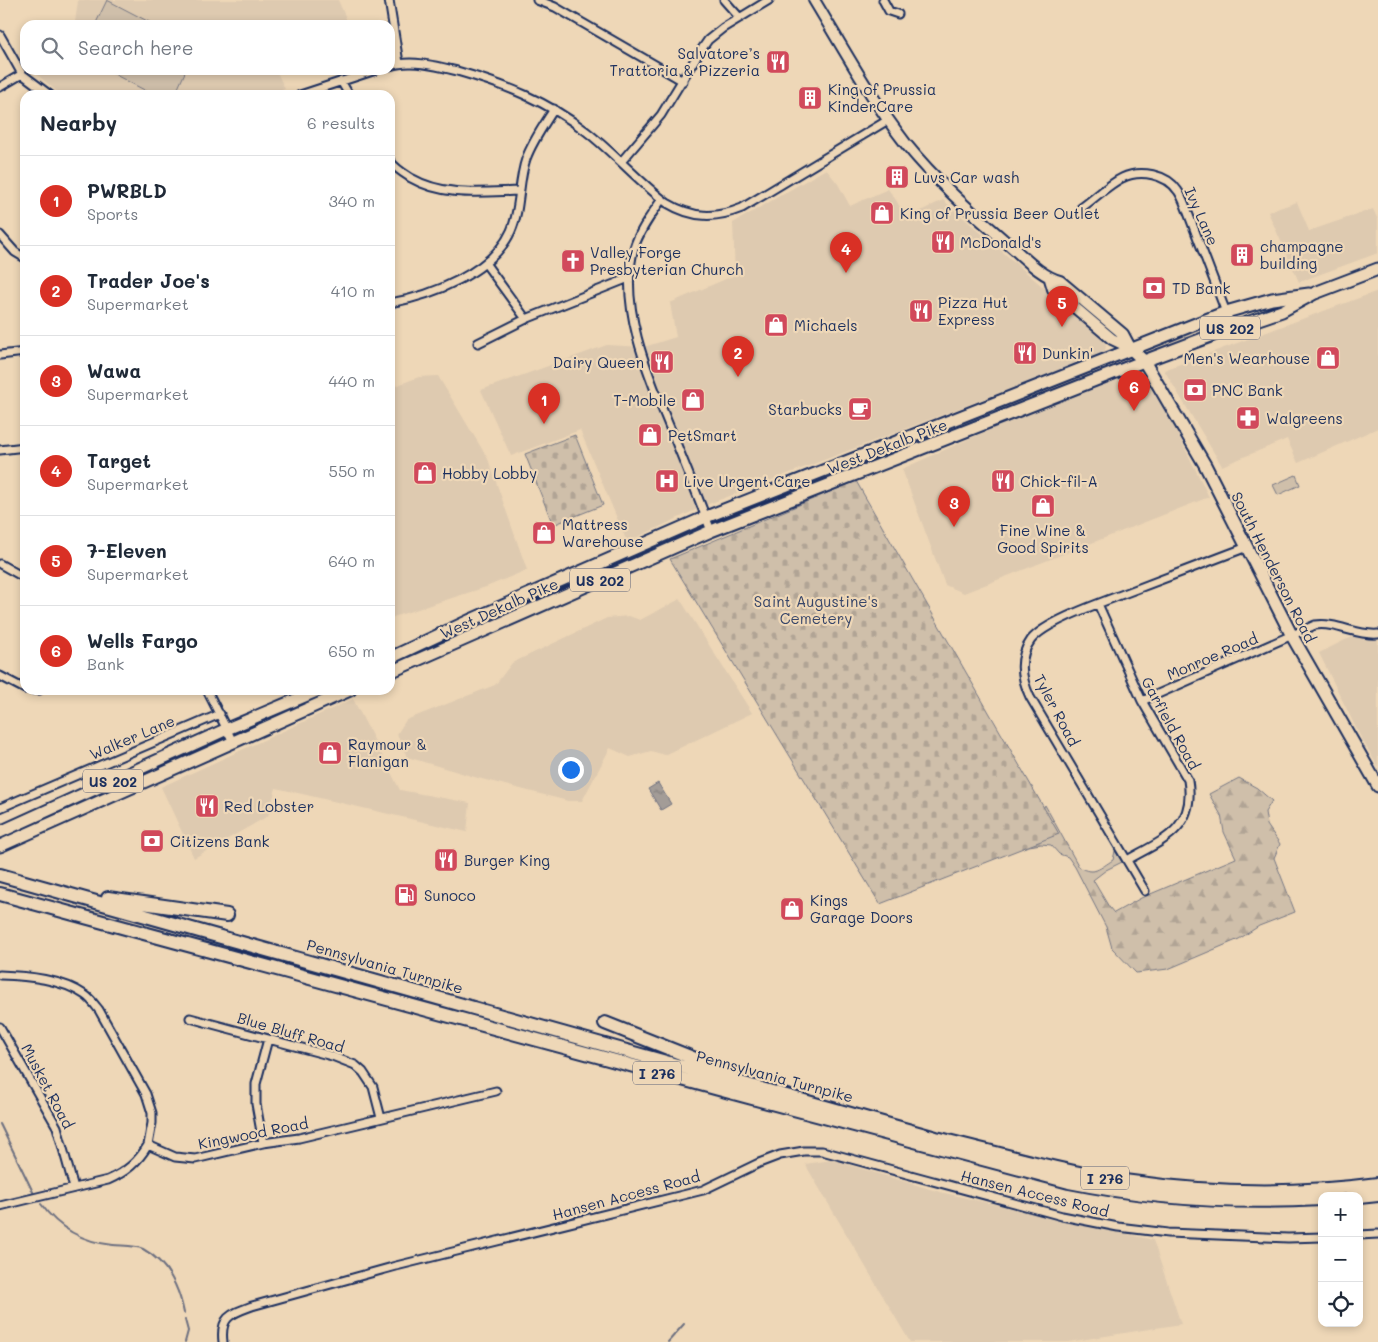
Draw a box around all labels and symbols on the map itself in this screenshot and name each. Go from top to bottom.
place label: Salvatore’s Trattoria & Pizzeria [610,43,760,80]
restaurant icon: Salvatore’s Trattoria & Pizzeria [765,49,791,75]
place label: King of Prussia KinderCare [828,79,936,116]
building icon: King of Prussia KinderCare [797,85,823,111]
building icon: Luvs Car wash [884,164,910,190]
place label: Luvs Car wash [914,167,1019,187]
street label: Ivy Lane [1180,184,1224,248]
shop icon: King of Prussia Beer Outlet [869,200,895,226]
place label: King of Prussia Beer Outlet [900,203,1100,223]
restaurant icon: McDonald's [930,229,956,255]
pin: 4 [830,232,862,273]
place label: McDonald's [960,232,1042,252]
place label: champagne building [1260,236,1343,273]
place label: Valley Forge Presbyterian Church [590,242,743,279]
building icon: champagne building [1229,242,1255,268]
church icon: Valley Forge Presbyterian Church [560,248,586,274]
bank icon: TD Bank [1141,275,1167,301]
place label: TD Bank [1172,278,1230,298]
pin: 5 [1046,286,1078,327]
place label: Pizza Hut Express [938,292,1008,329]
restaurant icon: Pizza Hut Express [908,298,934,324]
shop icon: Michaels [763,312,789,338]
place label: Michaels [794,315,858,335]
road number: US 202 [1200,316,1260,339]
pin: 2 [722,336,754,377]
restaurant icon: Dunkin' [1012,340,1038,366]
place label: Dunkin' [1042,343,1093,363]
shop icon: Men's Wearhouse [1315,345,1341,371]
place label: Men's Wearhouse [1184,348,1310,368]
restaurant icon: Dairy Queen [649,349,675,375]
place label: Dairy Queen [553,352,644,372]
pin: 6 [1118,370,1150,411]
bank icon: PNC Bank [1182,377,1208,403]
place label: PNC Bank [1212,380,1283,400]
pin: 1 [528,383,560,424]
shop icon: T-Mobile [680,387,706,413]
place label: T-Mobile [613,390,676,410]
cafe icon: Starbucks [847,396,873,422]
place label: Starbucks [768,399,842,419]
pharmacy icon: Walgreens [1235,405,1261,431]
place label: Walgreens [1266,408,1343,428]
street label: West Dekalb Pike [824,414,950,478]
shop icon: PetSmart [637,422,663,448]
place label: PetSmart [668,425,737,445]
shop icon: Hobby Lobby [412,460,438,486]
place label: Hobby Lobby [442,463,537,483]
hospital icon: Live Urgent Care [654,468,680,494]
restaurant icon: Chick-fil-A [990,468,1016,494]
place label: Live Urgent Care [684,471,811,491]
place label: Chick-fil-A [1020,471,1098,491]
pin: 3 [938,486,970,527]
street label: South Henderson Road [1227,488,1321,646]
shop icon: Fine Wine & Good Spirits [1030,493,1056,519]
place label: Mattress Warehouse [562,514,643,551]
shop icon: Mattress Warehouse [531,520,557,546]
place label: Fine Wine & Good Spirits [997,520,1089,557]
road number: US 202 [570,568,630,592]
street label: West Dekalb Pike [437,573,561,643]
park label: Saint Augustine's Cemetery [754,591,878,628]
street label: Monroe Road [1163,628,1261,684]
street label: Tyler Road [1030,670,1084,750]
street label: Garfield Road [1137,673,1205,773]
street label: Walker Lane [86,710,178,764]
place label: Raymour & Flanigan [348,734,427,771]
shop icon: Raymour & Flanigan [317,740,343,766]
your location [558,757,584,783]
road number: US 202 [83,769,143,792]
restaurant icon: Red Lobster [194,793,220,819]
place label: Red Lobster [224,796,314,816]
bank icon: Citizens Bank [139,828,165,854]
place label: Citizens Bank [170,831,269,851]
restaurant icon: Burger King [433,847,459,873]
place label: Burger King [464,850,550,870]
fuel station icon: Sunoco [393,882,419,908]
place label: Sunoco [424,885,476,905]
place label: Kings Garage Doors [810,890,913,927]
shop icon: Kings Garage Doors [779,896,805,922]
street label: Pennsylvania Turnpike [304,934,466,998]
street label: Blue Bluff Road [235,1007,347,1057]
street label: Musket Road [17,1040,79,1132]
street label: Pennsylvania Turnpike [694,1045,856,1107]
road number: I 276 [633,1062,681,1084]
street label: Kingwood Road [196,1113,310,1153]
street label: Hansen Access Road [959,1165,1111,1221]
street label: Hansen Access Road [550,1166,702,1224]
road number: I 276 [1081,1166,1129,1190]

